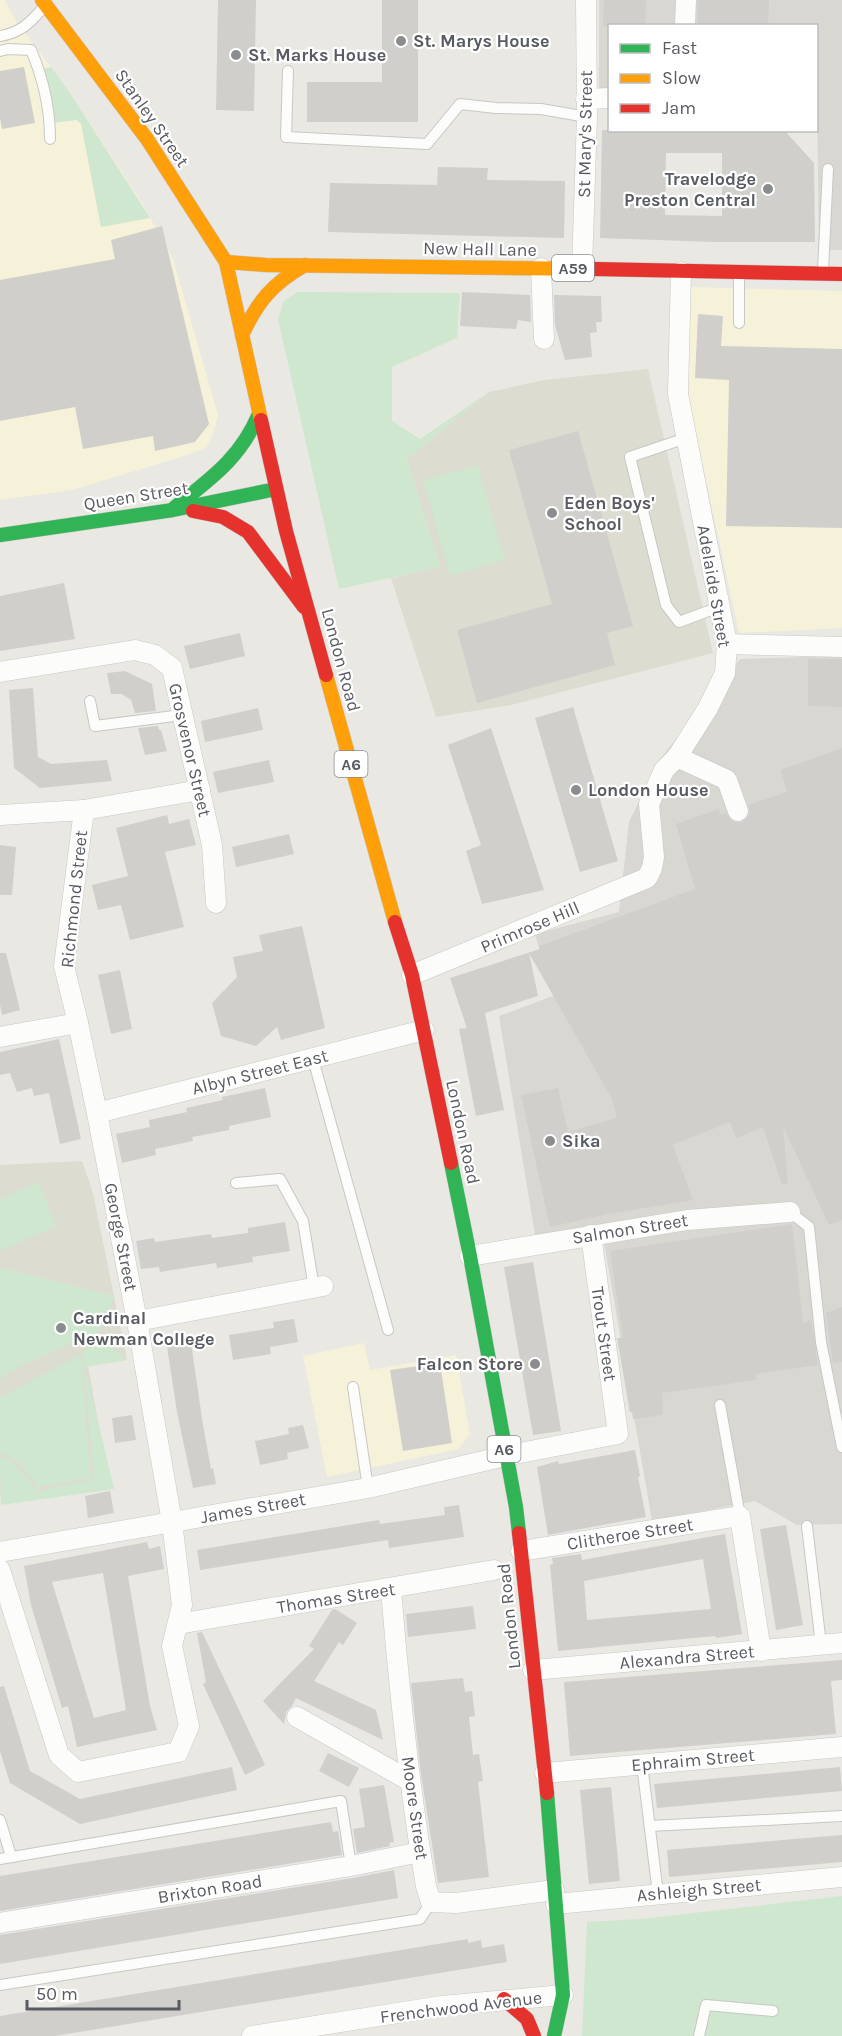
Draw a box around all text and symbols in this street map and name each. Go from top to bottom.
legend [608,24,818,132]
place label: St. Marys House [413,30,550,52]
marker: St. Marys House [394,34,408,48]
text: Fast [662,37,697,59]
place label: St. Marks House [248,44,386,66]
marker: St. Marks House [229,48,243,62]
street label: Stanley Street [110,65,194,172]
text: Slow [662,67,701,89]
street label: St Mary's Street [573,70,597,198]
text: Jam [662,97,696,119]
place label: Travelodge Preston Central [624,168,756,211]
marker: Travelodge Preston Central [761,182,775,196]
street label: New Hall Lane [423,237,537,261]
road number: A59 [552,255,594,281]
street label: Queen Street [82,477,190,515]
place label: Eden Boys' School [564,492,655,535]
marker: Eden Boys' School [545,506,559,520]
street label: Adelaide Street [692,523,736,649]
street label: London Road [317,606,365,714]
street label: Grosvenor Street [164,681,216,819]
road number: A6 [334,751,368,777]
place label: London House [588,779,709,801]
marker: London House [569,783,583,797]
street label: Richmond Street [56,829,92,969]
street label: Primrose Hill [477,896,583,958]
street label: Albyn Street East [190,1044,331,1100]
street label: London Road [441,1078,485,1186]
place label: Sika [562,1130,601,1152]
marker: Sika [543,1134,557,1148]
street label: George Street [100,1181,142,1293]
street label: Salmon Street [570,1209,690,1249]
street label: Trout Street [586,1285,622,1383]
place label: Cardinal Newman College [73,1307,215,1350]
marker: Cardinal Newman College [54,1321,68,1335]
place label: Falcon Store [417,1353,523,1375]
marker: Falcon Store [528,1357,542,1371]
road number: A6 [488,1436,520,1462]
street label: James Street [199,1488,308,1528]
street label: Clitheroe Street [565,1513,695,1555]
street label: London Road [493,1562,525,1670]
street label: Thomas Street [275,1578,397,1618]
street label: Alexandra Street [619,1640,756,1674]
street label: Ephraim Street [630,1744,756,1776]
street label: Moore Street [397,1755,433,1861]
street label: Brixton Road [156,1870,264,1908]
street label: Ashleigh Street [636,1874,762,1906]
scale bar [27,1973,178,2011]
text: 50 m [36,1983,78,2005]
street label: Frenchwood Avenue [379,1986,543,2028]

